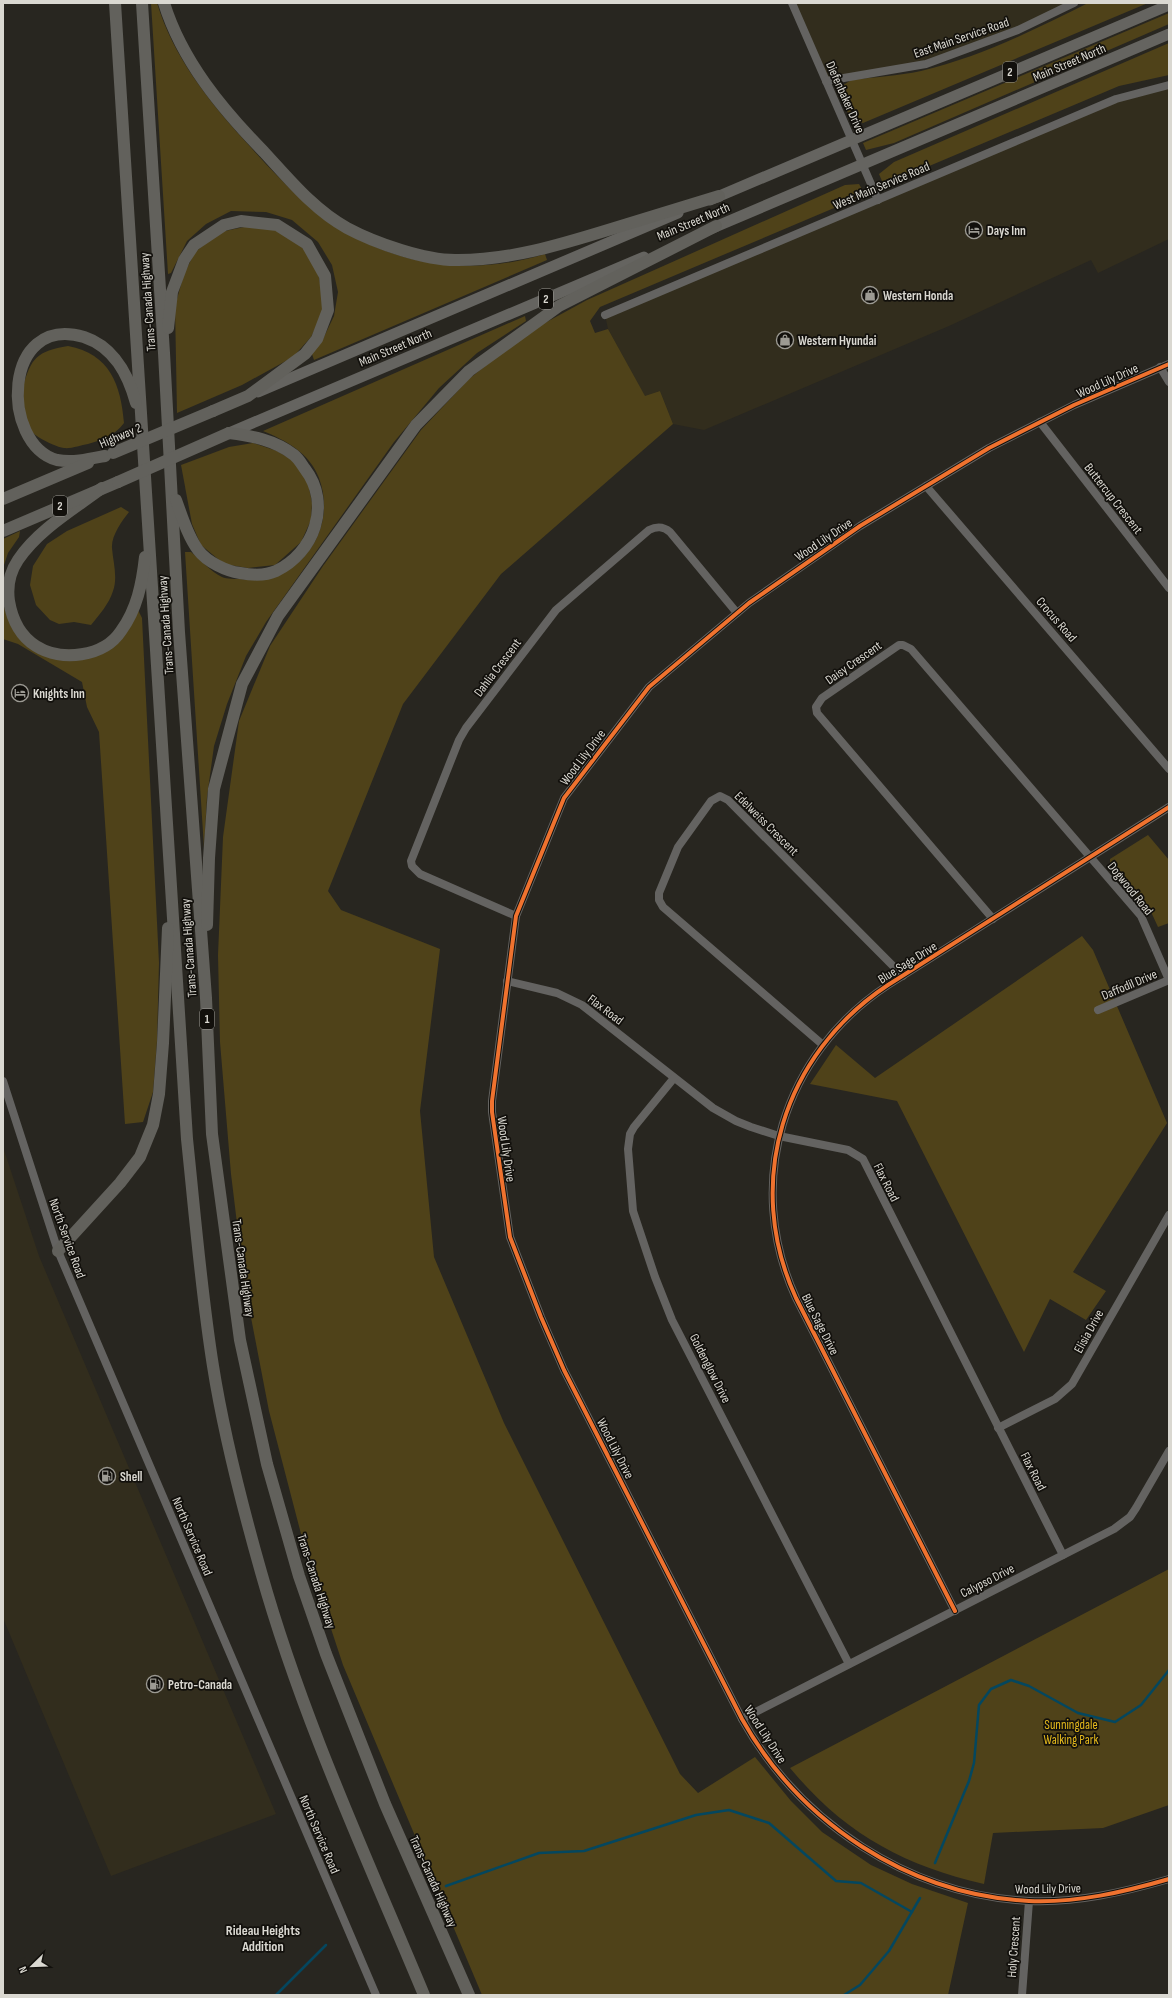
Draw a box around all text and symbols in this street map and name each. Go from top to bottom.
street label: East Main Service Road [912,14,1011,62]
street label: Main Street North [1030,40,1108,85]
street label: Diefenbaker Drive [822,59,868,136]
road number: 2 [1003,62,1017,82]
street label: West Main Service Road [831,158,932,213]
street label: Main Street North [654,199,732,244]
hotel icon: Days Inn [964,220,984,240]
place label: Days Inn [987,223,1026,239]
street label: Trans-Canada Highway [137,252,159,352]
shop icon: Western Honda [860,285,880,305]
place label: Western Honda [883,288,953,304]
road number: 2 [539,289,553,309]
street label: Main Street North [356,325,434,370]
shop icon: Western Hyundai [775,330,795,350]
place label: Western Hyundai [798,333,877,349]
street label: Wood Lily Drive [1074,360,1141,402]
street label: Highway 2 [97,420,144,452]
street label: Buttercup Crescent [1081,460,1146,537]
road number: 2 [53,496,67,516]
street label: Wood Lily Drive [792,515,855,565]
street label: Trans-Canada Highway [155,575,177,675]
street label: Crocus Road [1032,594,1080,645]
street label: Dahlia Crescent [471,635,525,700]
street label: Daisy Crescent [822,638,885,688]
hotel icon: Knights Inn [10,683,30,703]
place label: Knights Inn [33,686,85,702]
street label: Wood Lily Drive [557,726,609,789]
street label: Edelweiss Crescent [731,788,802,859]
street label: Dogwood Road [1104,859,1157,919]
street label: Trans-Canada Highway [178,898,200,998]
street label: Blue Sage Drive [875,938,940,987]
street label: Daffodil Drive [1099,966,1160,1004]
street label: Flax Road [584,991,627,1029]
road number: 1 [200,1009,214,1029]
street label: Wood Lily Drive [493,1115,519,1183]
street label: Flax Road [870,1161,903,1204]
street label: North Service Road [45,1196,89,1280]
street label: Trans-Canada Highway [228,1218,258,1318]
street label: Blue Sage Drive [798,1291,842,1358]
street label: Elisia Drive [1070,1307,1107,1356]
street label: Goldenglow Drive [686,1331,734,1406]
street label: Wood Lily Drive [593,1415,637,1481]
street label: Flax Road [1017,1450,1050,1493]
fuel station icon: Shell [97,1466,117,1486]
place label: Shell [120,1469,143,1485]
street label: North Service Road [168,1495,216,1578]
street label: Trans-Canada Highway [293,1532,339,1631]
street label: Calypso Drive [958,1560,1017,1601]
fuel station icon: Petro-Canada [145,1674,165,1694]
place label: Petro-Canada [168,1677,232,1693]
street label: Wood Lily Drive [740,1703,790,1767]
park label: Sunningdale Walking Park [1044,1717,1098,1748]
street label: North Service Road [295,1793,343,1876]
street label: Trans-Canada Highway [406,1833,460,1930]
street label: Wood Lily Drive [1015,1880,1081,1898]
street label: Holy Crescent [1004,1916,1024,1978]
district label: Rideau Heights Addition [226,1922,300,1955]
north arrow [12,1946,52,1986]
text: N [16,1964,30,1975]

